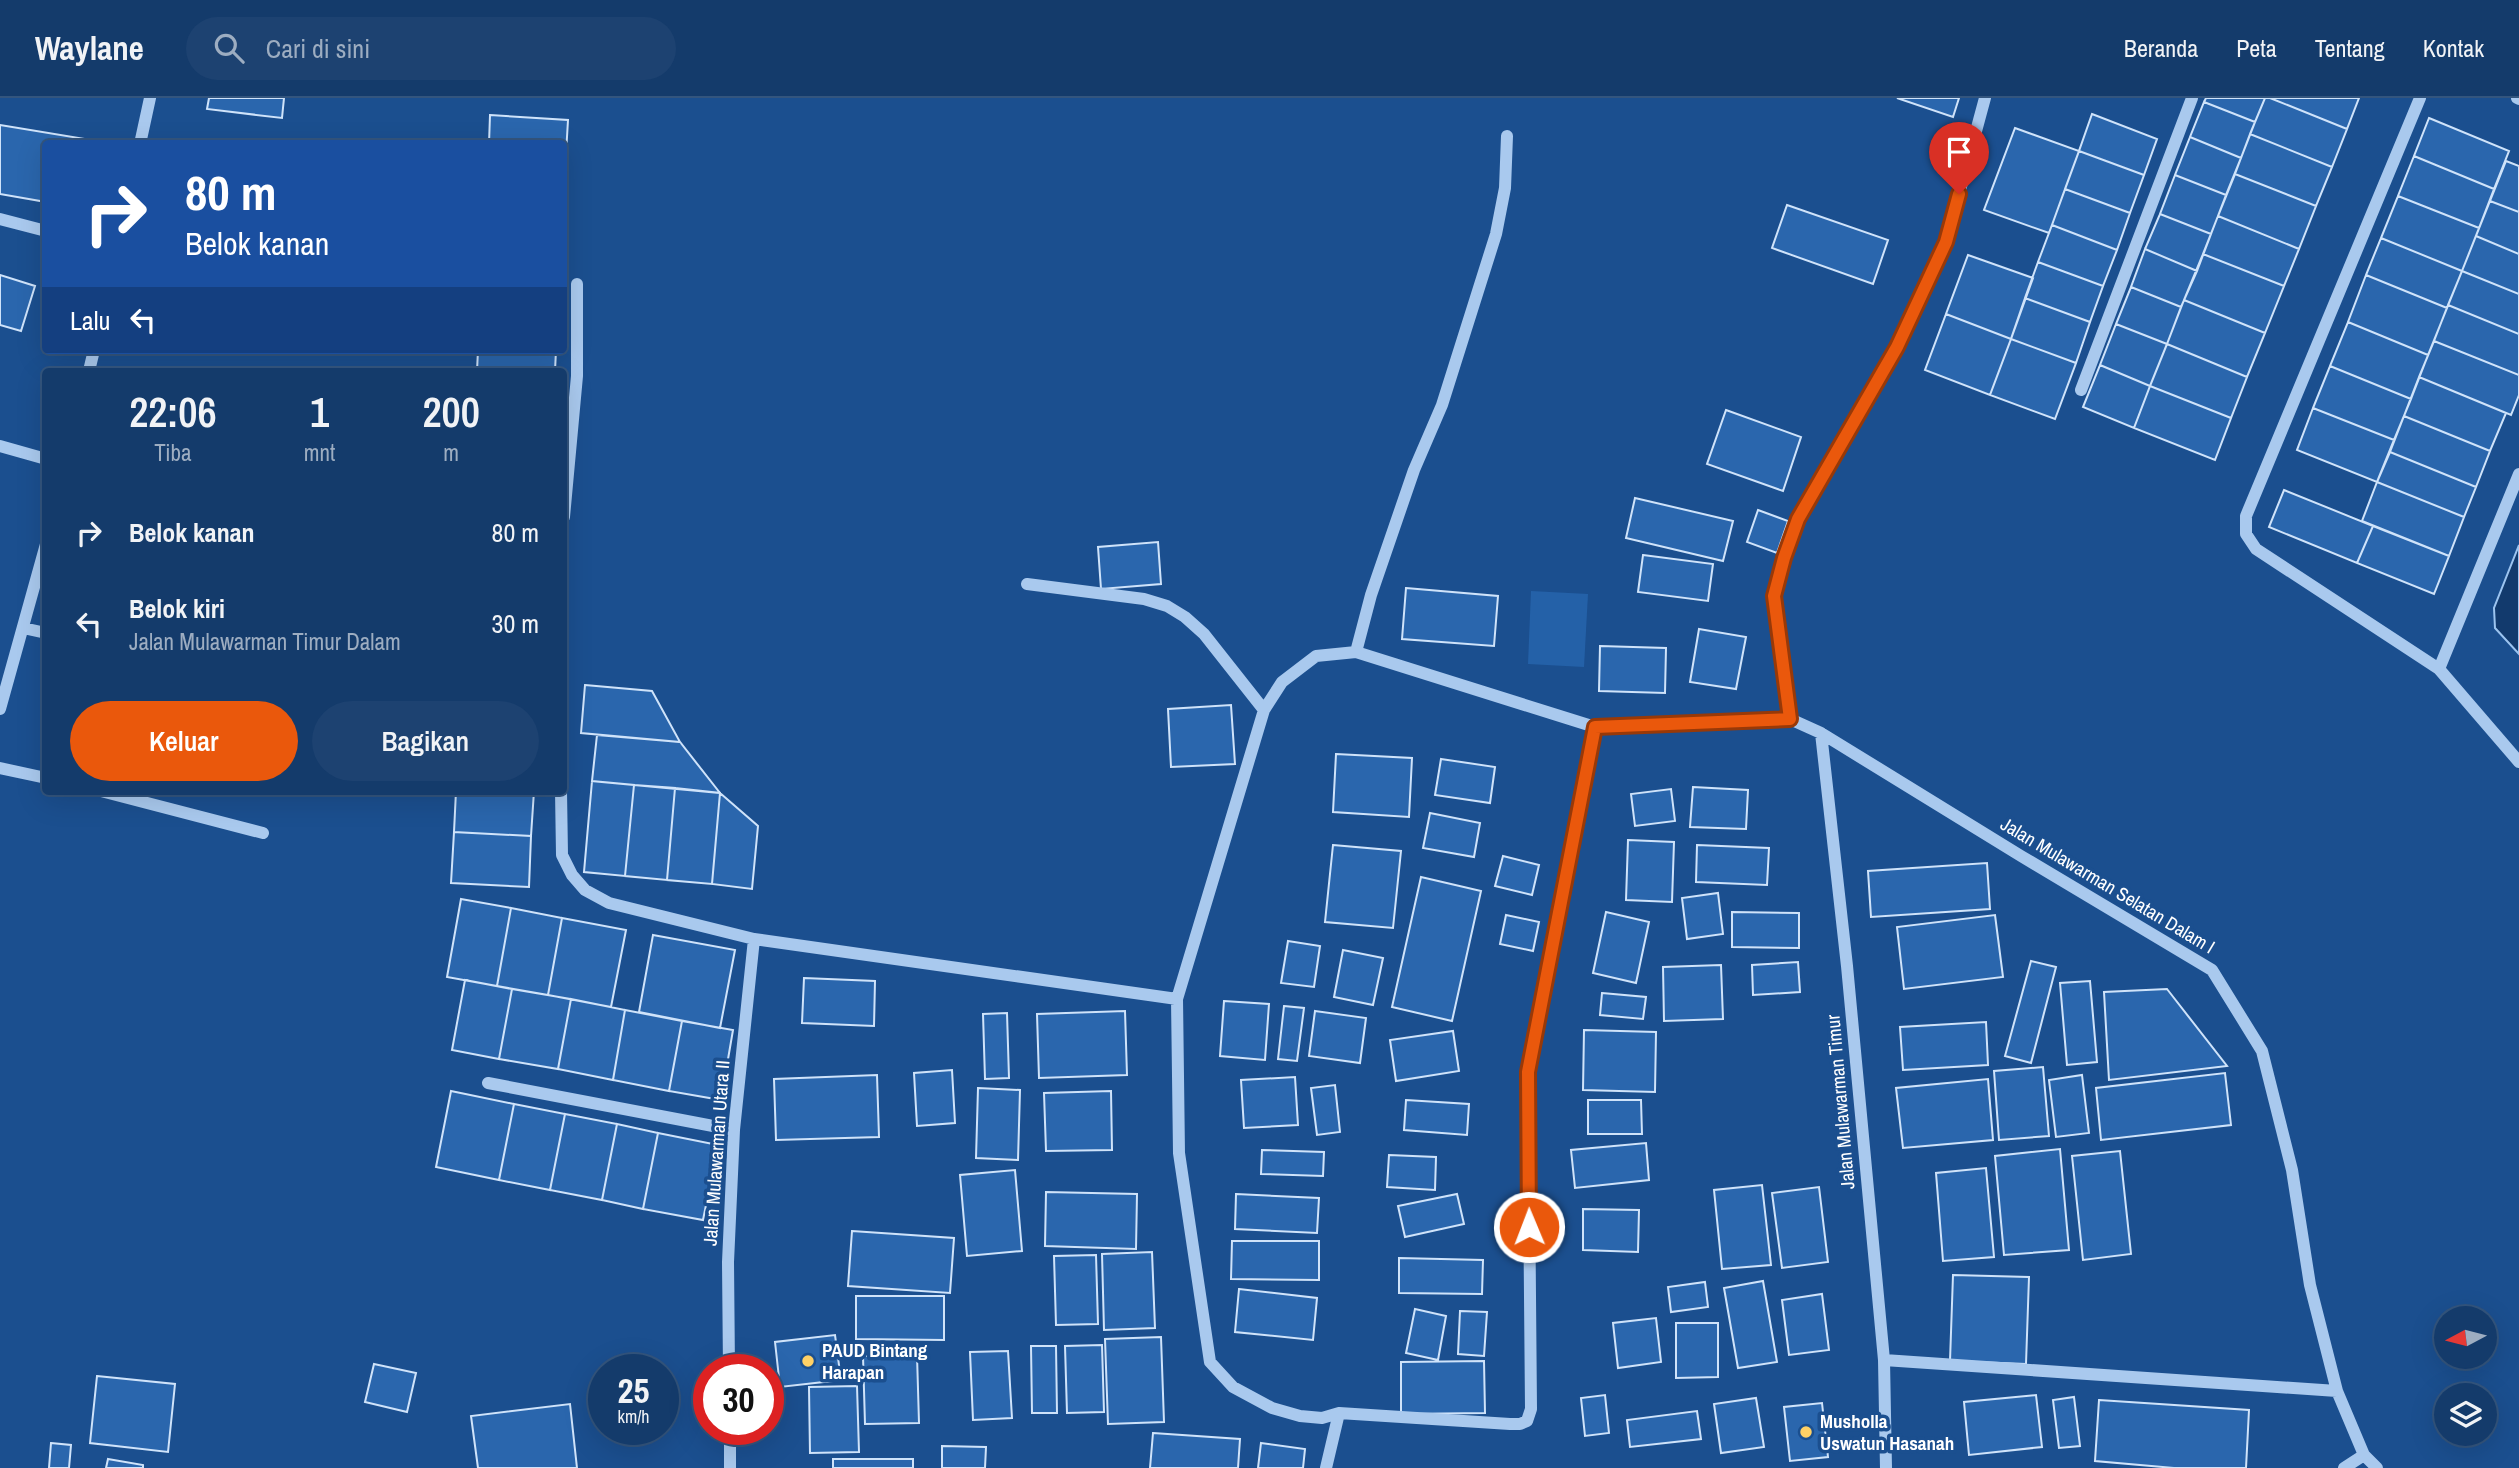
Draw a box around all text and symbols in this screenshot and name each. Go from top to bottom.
search box [186,17,676,80]
text: Waylane [35,26,144,70]
icon: search [210,29,248,67]
text: Cari di sini [266,31,370,66]
text: Beranda [2124,32,2198,64]
text: Peta [2236,32,2277,64]
text: Tentang [2315,32,2385,64]
text: Kontak [2423,32,2484,64]
pin [1929,122,1989,194]
icon: arrive [1940,133,1978,171]
text: 80 m [185,159,277,225]
icon: right [70,168,161,259]
text: Belok kanan [185,222,329,265]
icon: left [124,301,162,339]
text: Lalu [70,303,110,338]
text: 22:06 [129,384,217,440]
text: 1 [310,384,329,440]
text: 200 [422,384,480,440]
text: Tiba [154,437,192,468]
text: mnt [304,437,335,468]
text: m [443,437,459,468]
icon: right [70,514,108,552]
text: Belok kanan [129,515,255,550]
text: 80 m [492,515,539,550]
text: Belok kiri [129,591,225,626]
icon: left [70,605,108,643]
text: 30 m [492,606,539,641]
text: Jalan Mulawarman Timur Dalam [129,626,401,657]
button: Keluar [70,701,298,781]
button: Bagikan [312,701,539,781]
street label: Jalan Mulawarman Selatan Dalam I [1996,811,2220,959]
street label: Jalan Mulawarman Timur [1819,1013,1861,1190]
street label: Jalan Mulawarman Utara II [697,1059,735,1247]
position arrow [1492,1190,1566,1264]
north arrow [2434,1306,2497,1368]
map controls [2434,1306,2497,1446]
place label: PAUD Bintang Harapan [822,1337,928,1385]
marker: PAUD Bintang Harapan [800,1353,816,1369]
speed limit sign: 30 [693,1354,784,1445]
text: 25 [618,1367,649,1414]
button: layers [2434,1383,2497,1446]
text: km/h [618,1404,650,1429]
place label: Musholla Uswatun Hasanah [1820,1408,1954,1456]
marker: Musholla Uswatun Hasanah [1798,1424,1814,1440]

